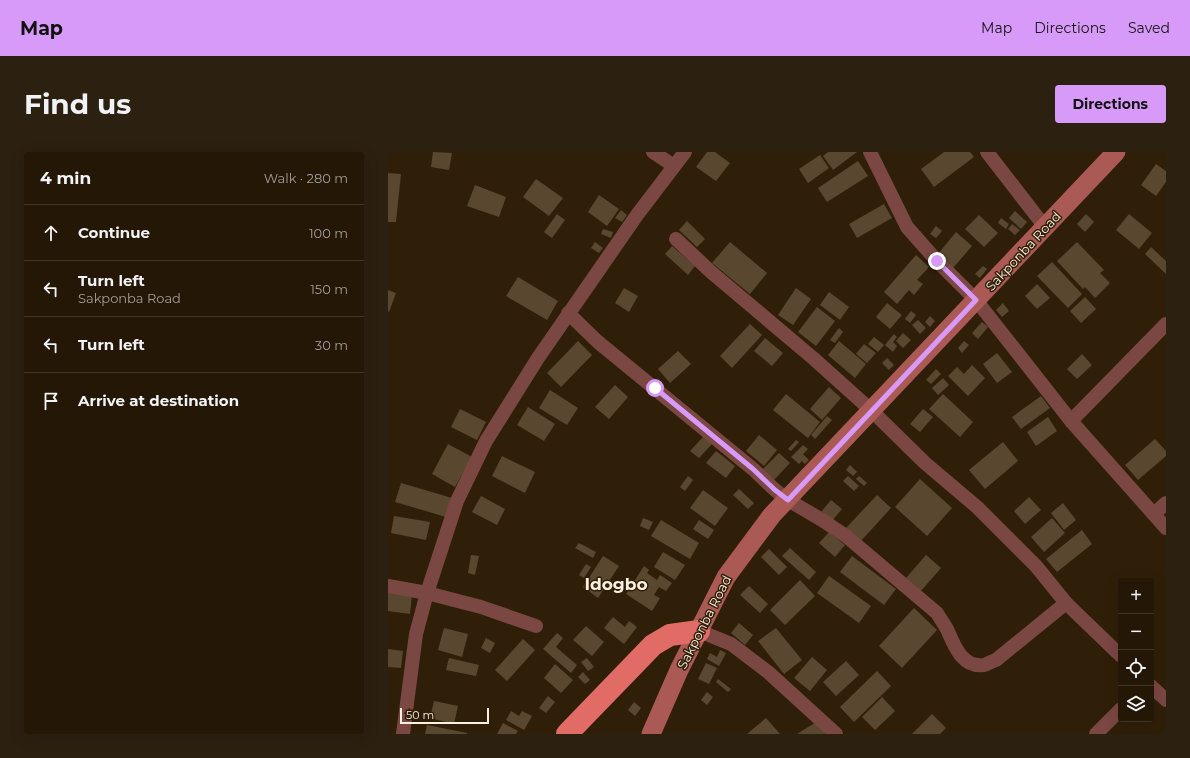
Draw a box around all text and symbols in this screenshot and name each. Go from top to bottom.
text: Map [20,17,63,40]
text: Map [981,19,1012,37]
text: Directions [1034,19,1106,37]
text: Saved [1128,19,1170,37]
button: Directions [1055,85,1166,123]
text: Find us [24,87,131,121]
text: 4 min [40,168,91,188]
text: Walk · 280 m [264,170,348,186]
street label: Sakponba Road [982,208,1064,294]
icon: ahead [40,222,62,244]
text: Continue [78,223,150,242]
text: 100 m [309,225,348,241]
route end [928,252,946,270]
text: Turn left [78,271,145,290]
icon: left [40,278,62,300]
text: 150 m [310,281,348,297]
text: Sakponba Road [78,290,181,306]
icon: left [40,334,62,356]
text: Turn left [78,335,145,354]
text: 30 m [315,337,348,353]
route start [646,379,664,397]
icon: arrive [40,390,62,412]
text: Arrive at destination [78,391,239,410]
street label: Sakponba Road [674,573,734,671]
district label: Idogbo [584,574,648,594]
map controls [1118,578,1154,722]
button: + [1118,578,1154,614]
button: − [1118,614,1154,650]
button: locate [1118,650,1154,686]
button: layers [1118,686,1154,722]
scale bar [400,706,489,725]
text: 50 m [406,708,434,722]

